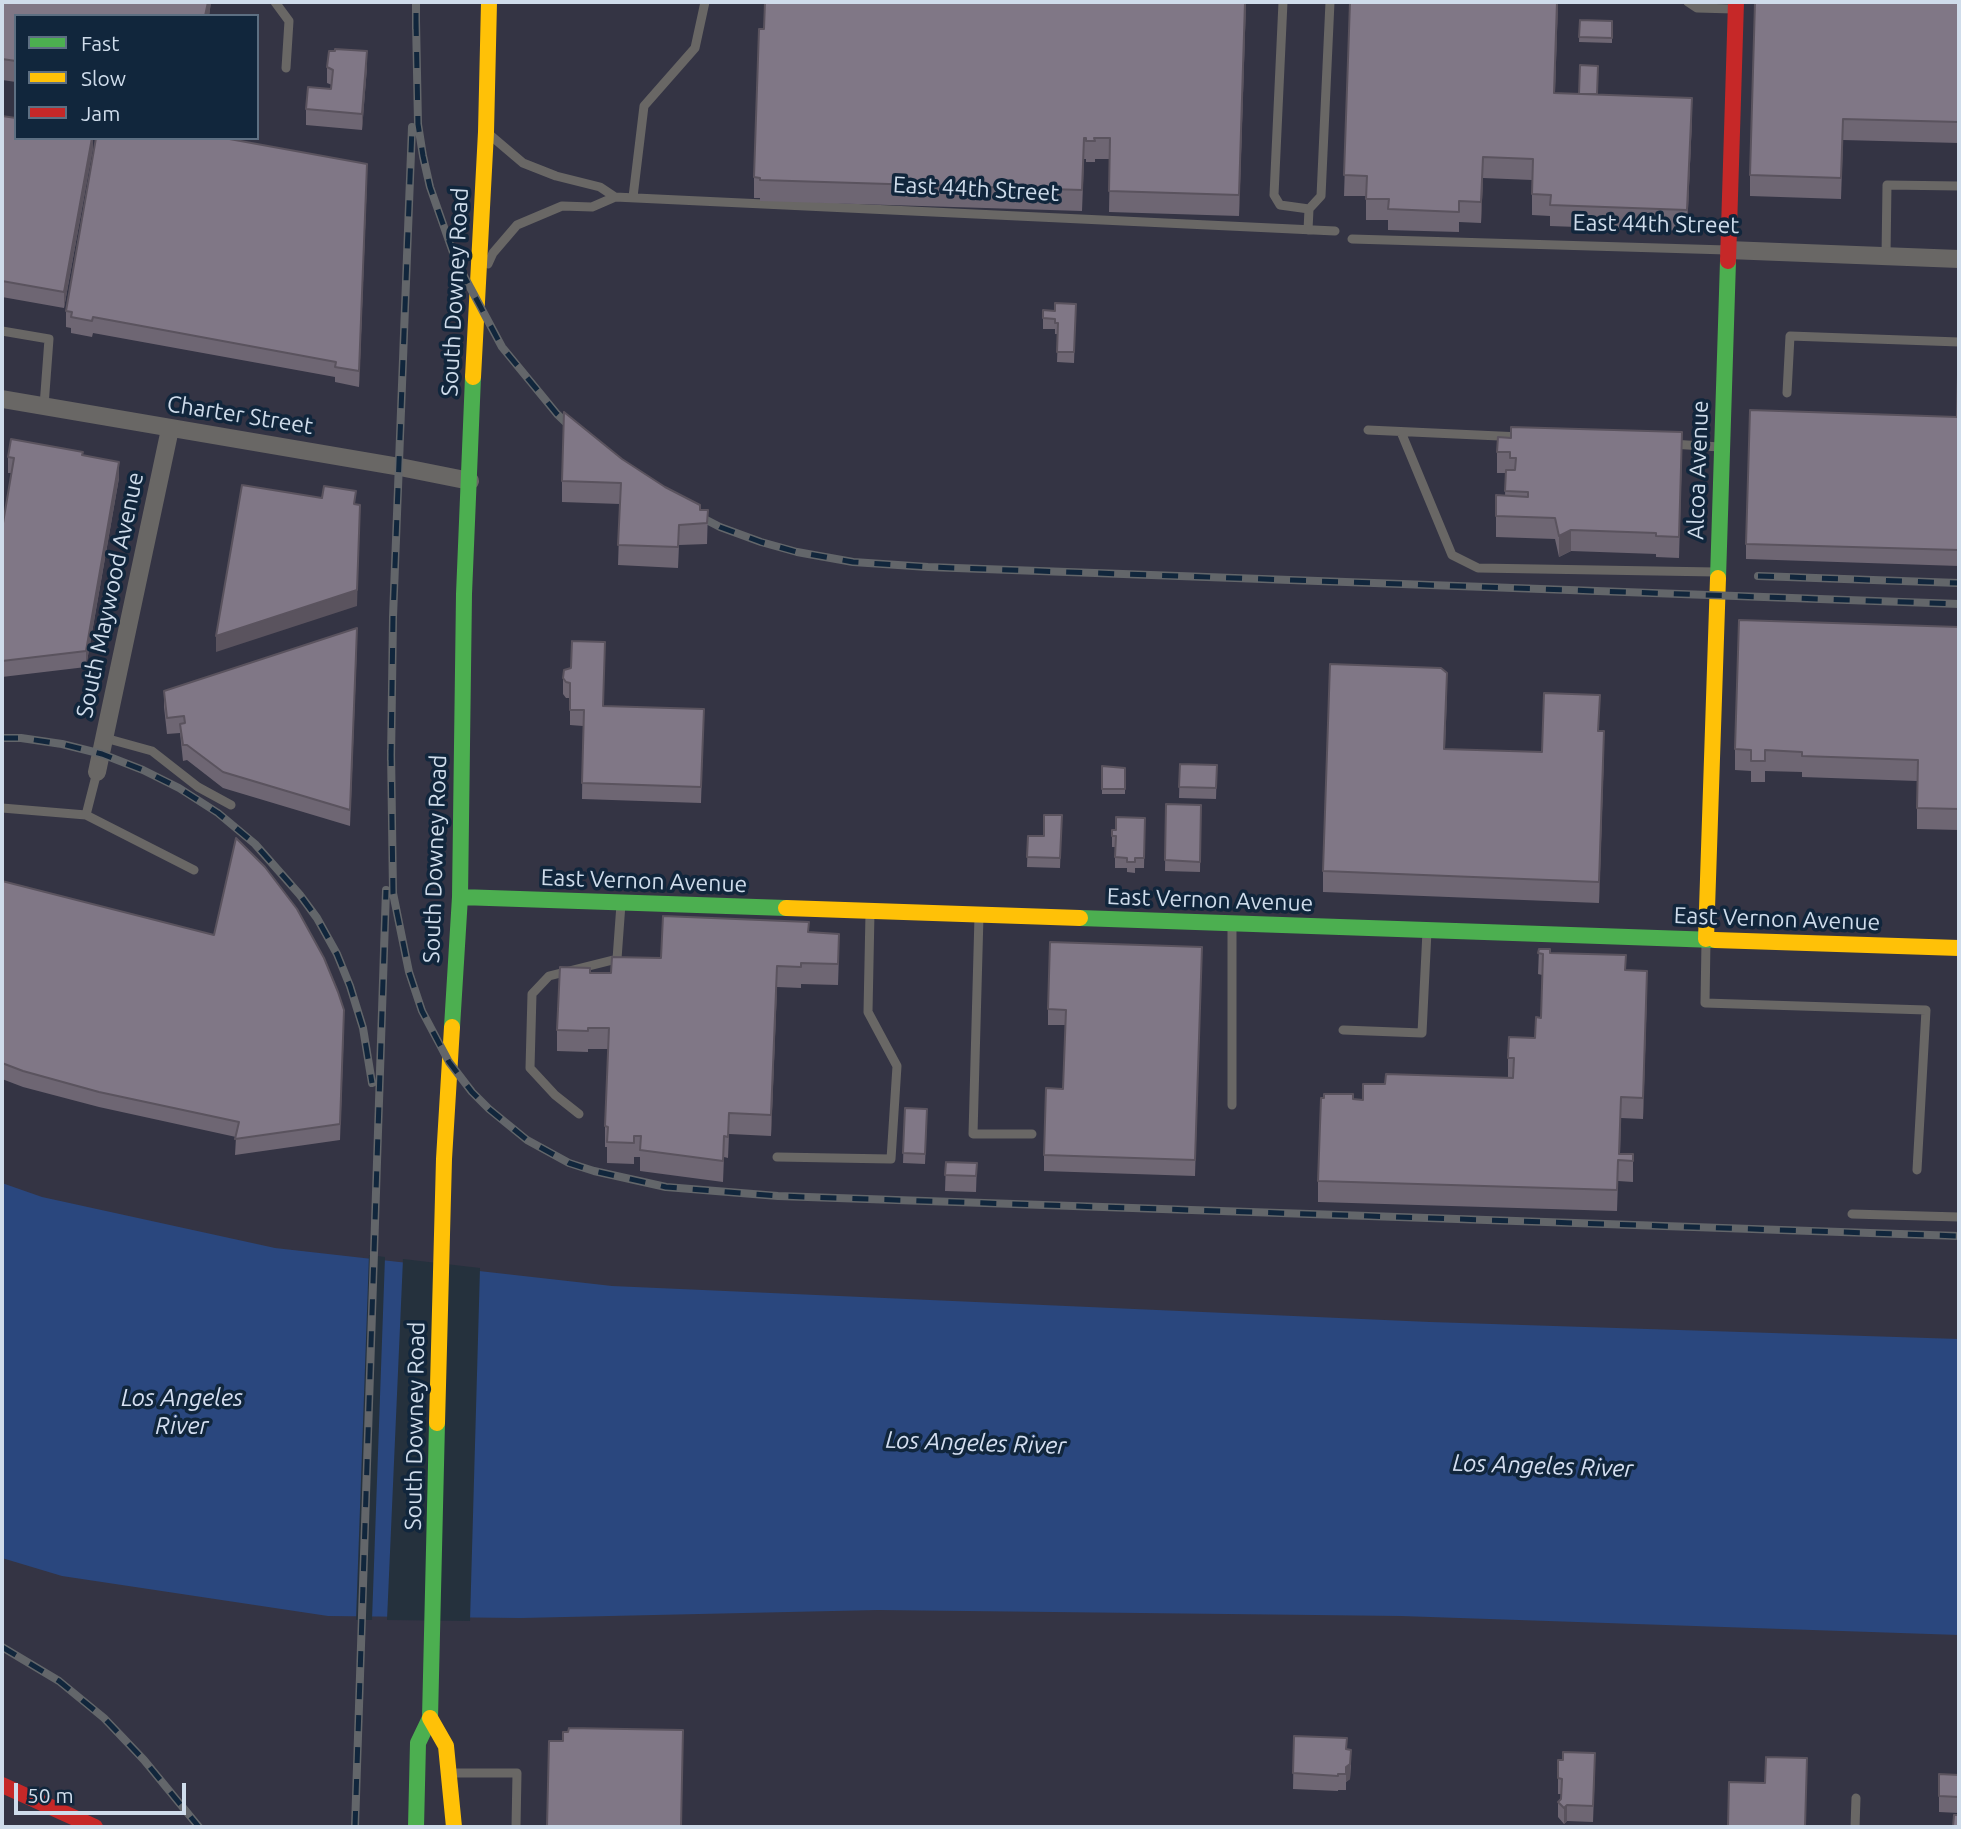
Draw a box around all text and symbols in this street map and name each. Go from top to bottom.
legend [14,14,259,140]
text: Fast [81,31,119,55]
text: Slow [81,66,126,90]
text: Jam [81,101,120,125]
street label: East 44th Street [892,171,1060,207]
street label: South Downey Road [436,187,474,397]
street label: East 44th Street [1572,209,1740,239]
street label: Charter Street [165,390,315,440]
street label: Alcoa Avenue [1682,400,1714,540]
street label: South Maywood Avenue [70,470,150,720]
street label: South Downey Road [418,754,452,964]
street label: East Vernon Avenue [540,864,748,898]
street label: East Vernon Avenue [1106,883,1314,917]
street label: East Vernon Avenue [1673,902,1881,936]
street label: South Downey Road [399,1321,431,1531]
water label: Los Angeles River [121,1384,243,1440]
water label: Los Angeles River [885,1425,1067,1461]
water label: Los Angeles River [1452,1448,1634,1484]
scale bar [18,1770,189,1814]
text: 50 m [27,1783,74,1807]

